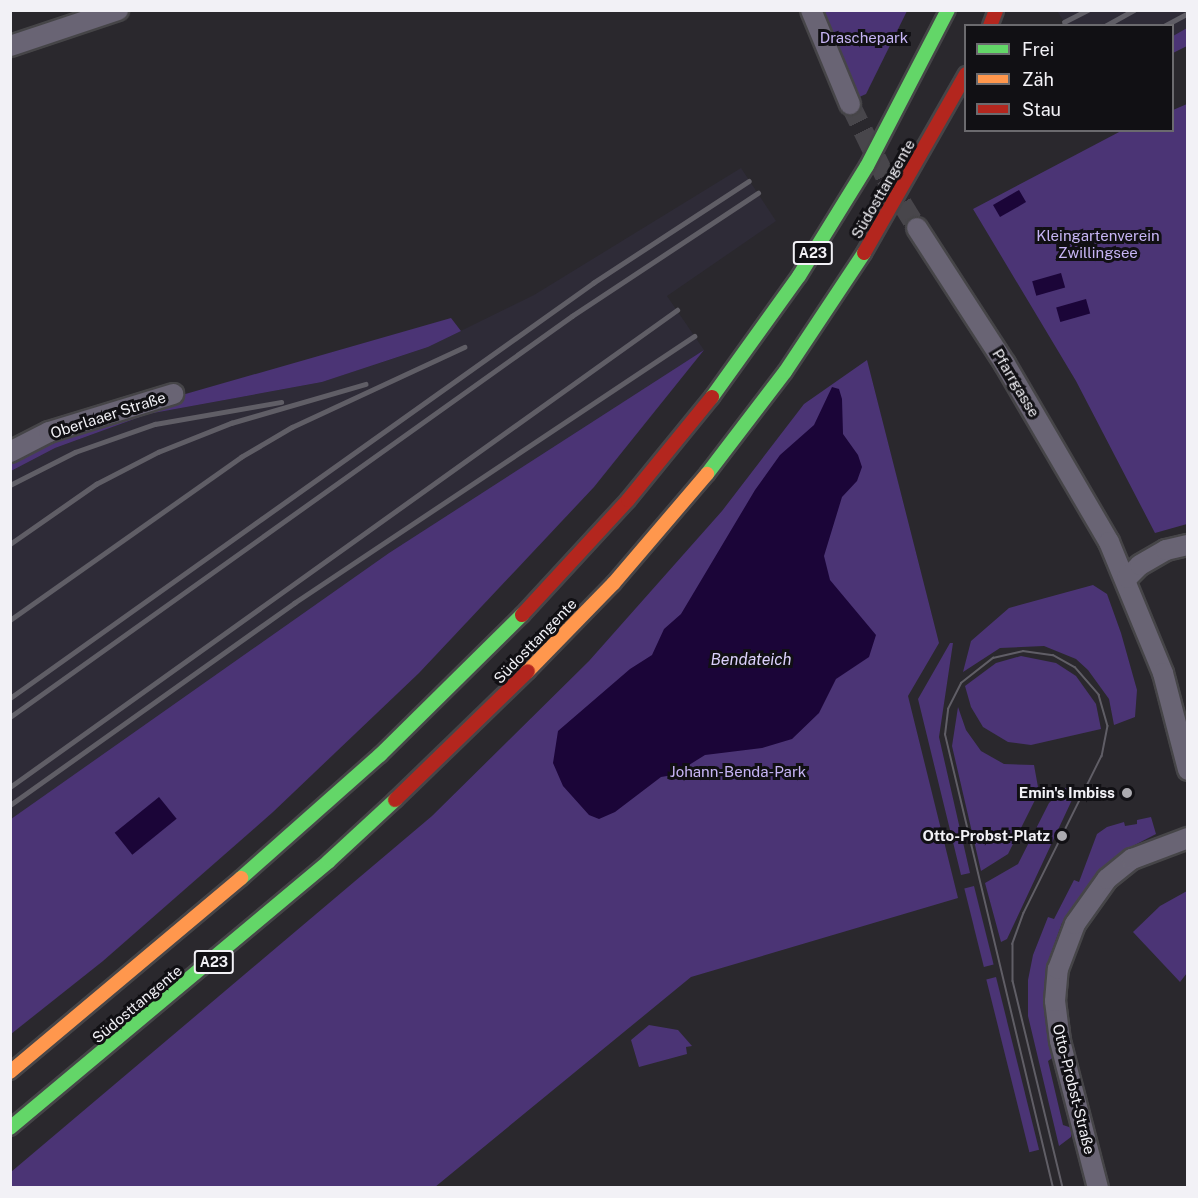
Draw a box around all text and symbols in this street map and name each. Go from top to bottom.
legend [964,24,1174,132]
park label: Draschepark [820,29,908,47]
text: Frei [1022,39,1054,60]
text: Zäh [1022,69,1054,90]
text: Stau [1022,99,1061,120]
street label: Südosttangente [847,136,919,242]
park label: Kleingartenverein Zwillingsee [1036,226,1160,261]
road number: A23 [792,242,834,264]
street label: Pfarrgasse [989,346,1043,420]
street label: Oberlaaer Straße [48,388,168,442]
street label: Südosttangente [490,595,580,687]
water label: Bendateich [710,650,792,670]
park label: Johann-Benda-Park [670,763,806,781]
place label: Emin's Imbiss [1019,784,1115,802]
marker: Emin's Imbiss [1120,786,1134,800]
place label: Otto-Probst-Platz [922,827,1050,845]
marker: Otto-Probst-Platz [1055,829,1069,843]
road number: A23 [193,951,235,973]
street label: Südosttangente [89,961,185,1047]
street label: Otto-Probst-Straße [1049,1022,1099,1156]

